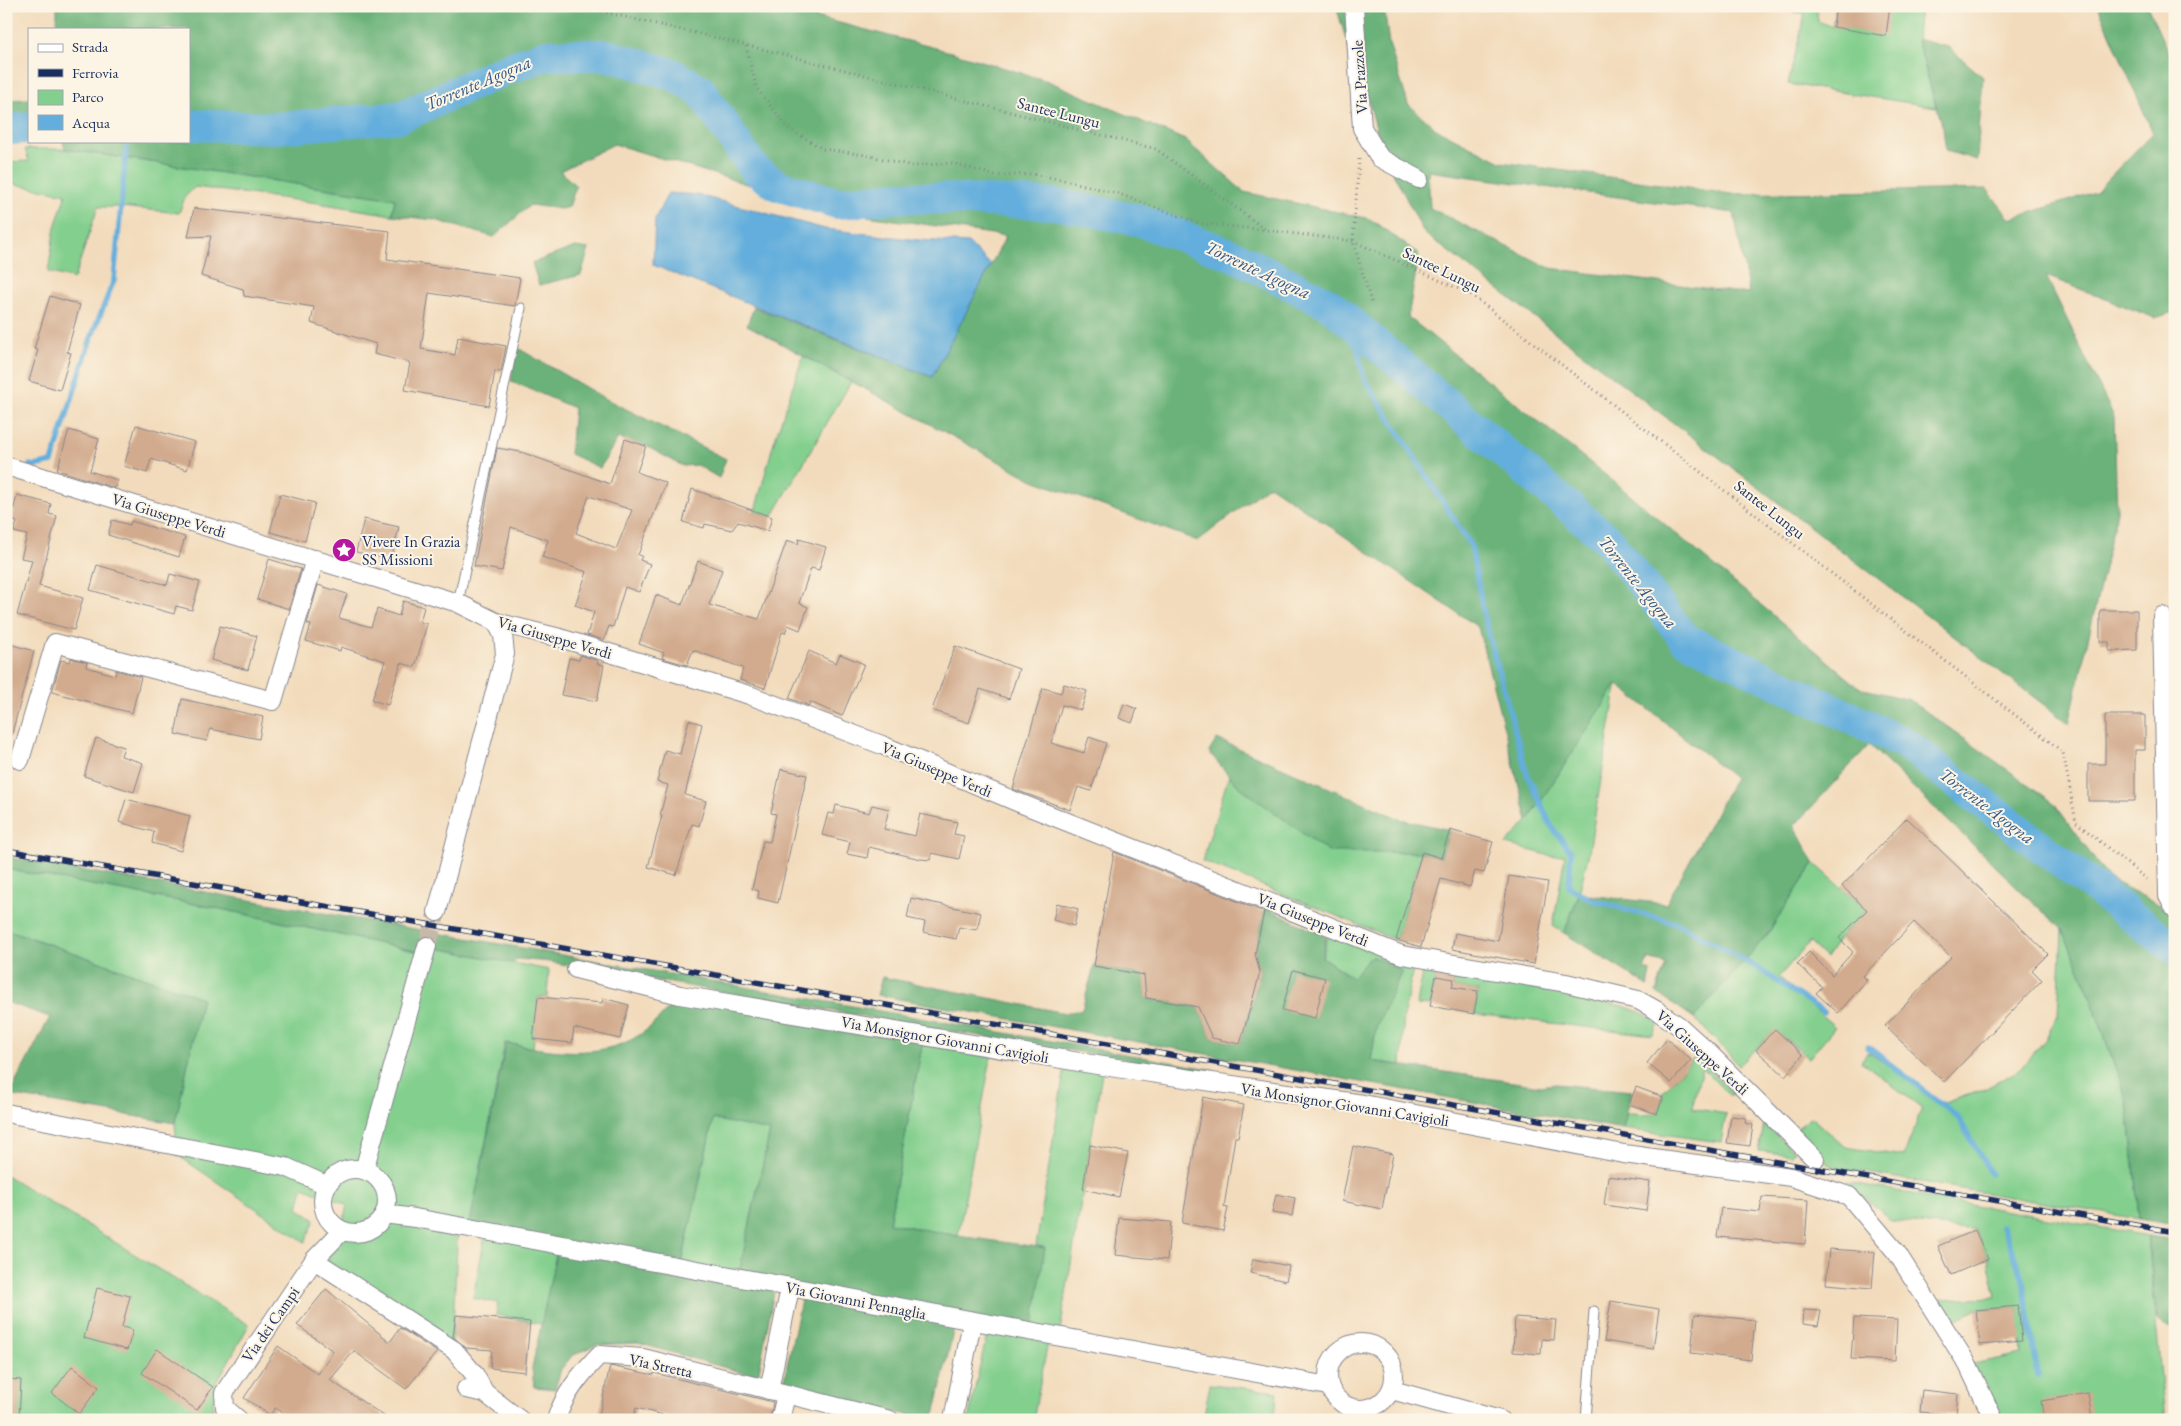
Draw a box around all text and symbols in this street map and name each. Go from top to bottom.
legend [28,28,190,142]
text: Strada [72,37,108,56]
street label: Via Prazzole [1346,39,1373,115]
water label: Torrente Agogna [421,50,535,116]
text: Ferrovia [72,63,119,82]
text: Parco [72,87,104,106]
street label: Santee Lungu [1015,92,1103,133]
text: Acqua [71,113,110,132]
water label: Torrente Agogna [1202,235,1314,305]
street label: Santee Lungu [1399,242,1485,298]
street label: Santee Lungu [1730,475,1810,544]
street label: Via Giuseppe Verdi [109,488,228,543]
place label: Vivere In Grazia SS Missioni [362,531,461,570]
water label: Torrente Agogna [1593,531,1683,633]
place icon: Vivere In Grazia SS Missioni [331,537,357,563]
street label: Via Giuseppe Verdi [495,611,615,664]
street label: Via Giuseppe Verdi [878,737,995,802]
water label: Torrente Agogna [1935,762,2039,850]
street label: Via Giuseppe Verdi [1254,888,1372,951]
street label: Via Giuseppe Verdi [1652,1005,1754,1100]
street label: Via Monsignor Giovanni Cavigioli [839,1011,1050,1068]
street label: Via Monsignor Giovanni Cavigioli [1239,1078,1451,1131]
street label: Via Giovanni Pennaglia [784,1277,929,1325]
street label: Via dei Campi [237,1282,304,1366]
street label: Via Stretta [627,1349,695,1383]

